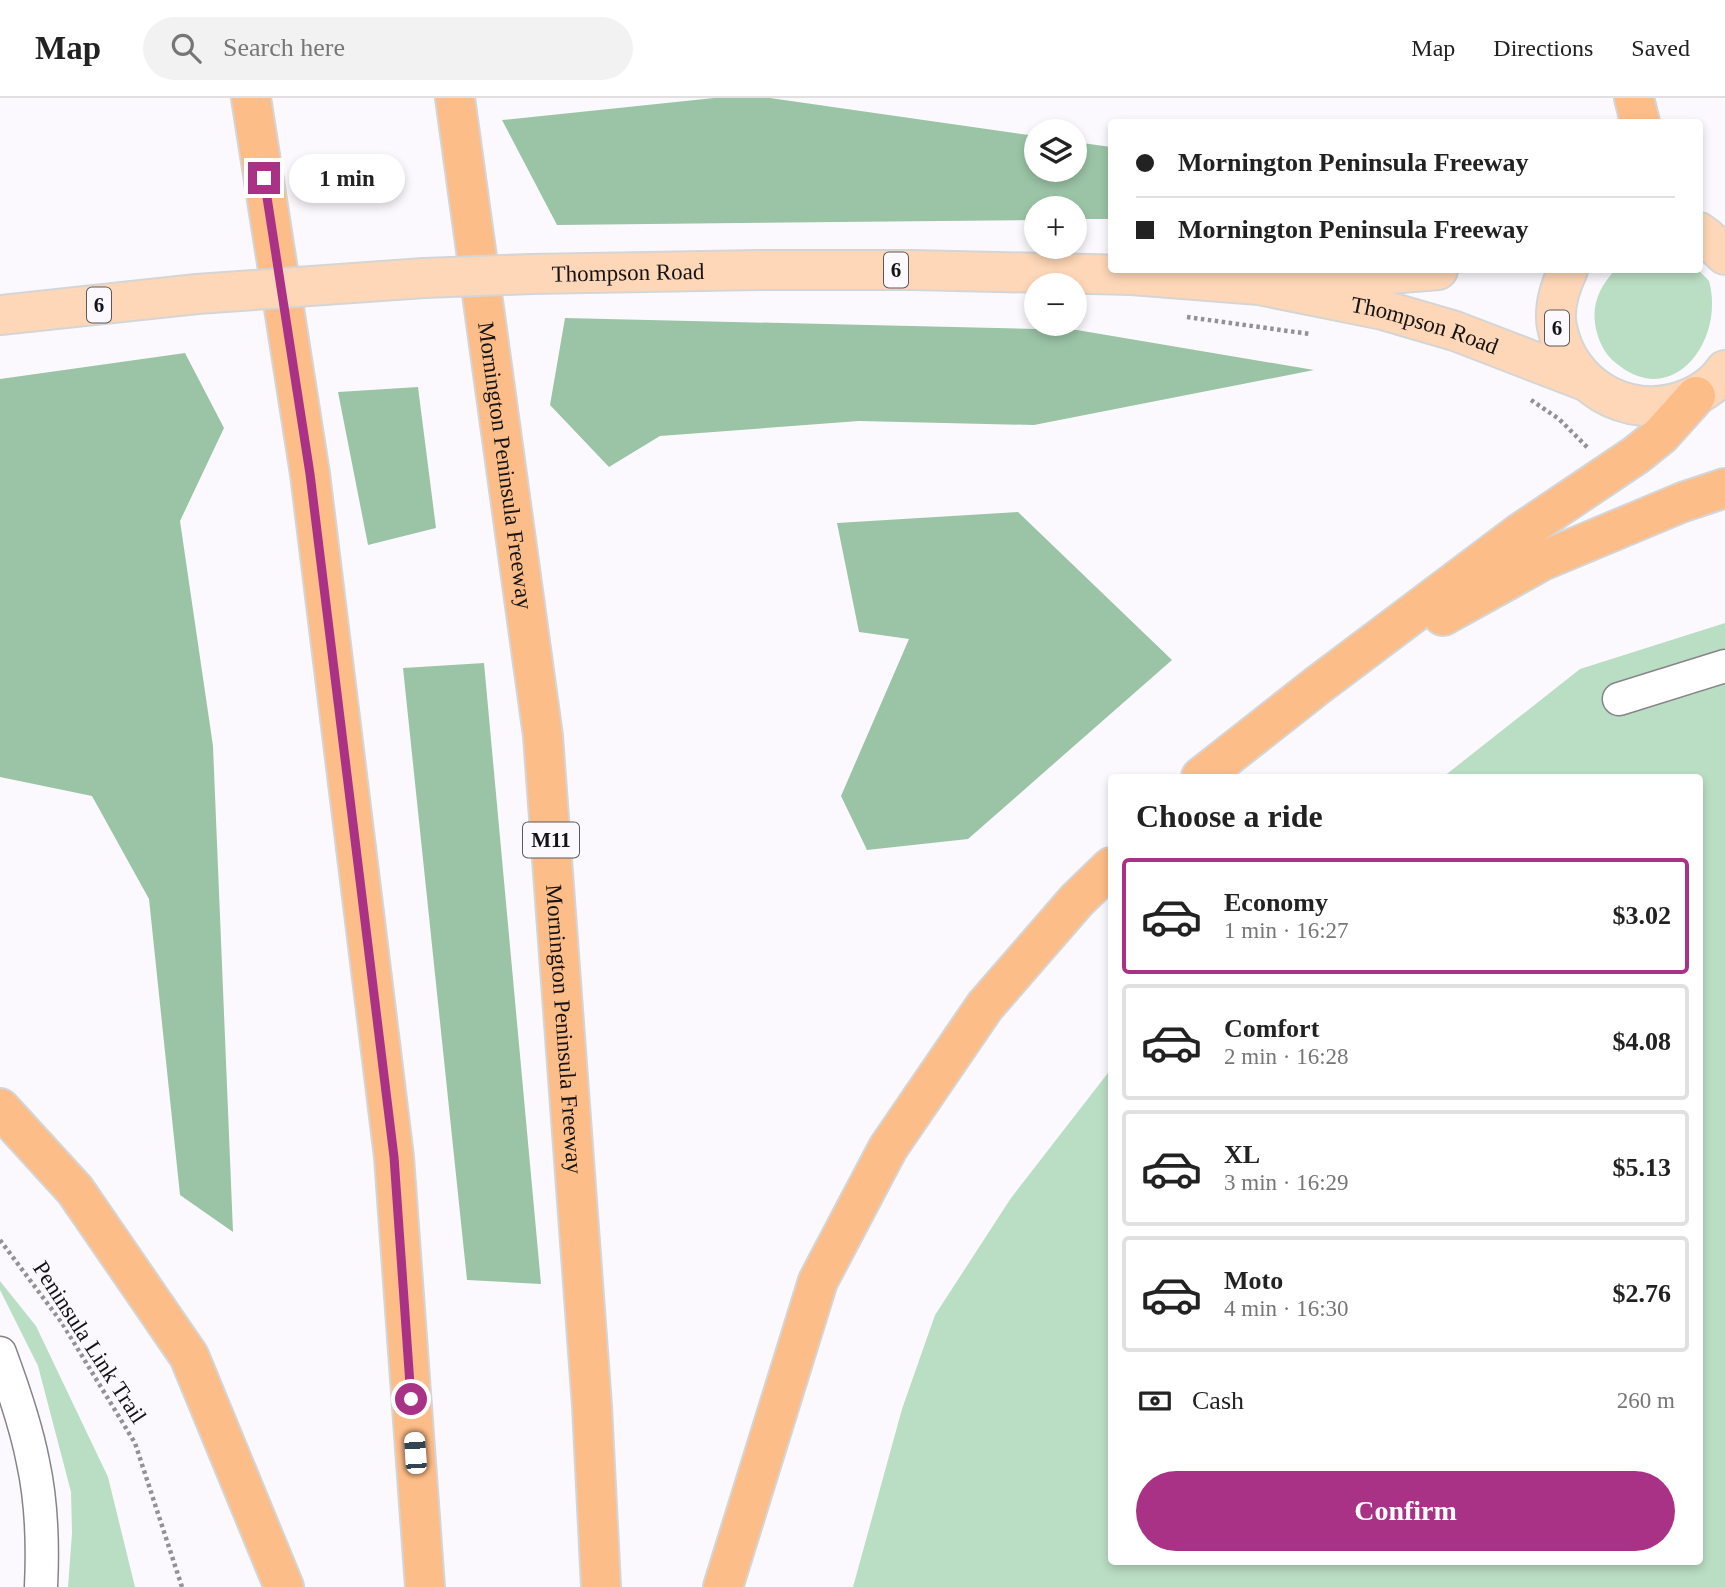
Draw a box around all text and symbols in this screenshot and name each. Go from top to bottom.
search box [143,17,633,80]
icon: search [167,29,205,67]
text: Map [35,30,101,66]
text: Search here [223,33,345,62]
text: Map [1411,35,1455,61]
text: Directions [1493,35,1593,61]
text: Saved [1631,35,1690,61]
map controls [1024,119,1087,336]
button: layers [1024,119,1087,182]
text: Mornington Peninsula Freeway [1178,148,1529,177]
callout: 1 min [288,154,404,202]
route end [248,162,280,194]
text: 1 min [319,166,375,191]
button: + [1024,196,1087,259]
text: Mornington Peninsula Freeway [1178,215,1529,244]
road number: 6 [884,252,908,288]
street label: Thompson Road [551,259,705,287]
button: − [1024,273,1087,336]
road number: 6 [87,288,111,322]
street label: Thompson Road [1349,292,1502,360]
road number: 6 [1545,310,1569,345]
street label: Mornington Peninsula Freeway [473,320,537,611]
text: Choose a ride [1136,798,1323,834]
road number: M11 [523,822,579,858]
street label: Mornington Peninsula Freeway [541,884,587,1175]
icon: car [1140,885,1203,948]
text: Economy [1224,888,1328,917]
text: $3.02 [1613,901,1671,930]
text: 1 min · 16:27 [1224,918,1349,943]
icon: car [1140,1011,1203,1074]
text: Comfort [1224,1014,1319,1043]
text: $4.08 [1613,1027,1671,1056]
text: 2 min · 16:28 [1224,1044,1349,1069]
icon: car [1140,1137,1203,1200]
text: XL [1224,1140,1260,1169]
text: $5.13 [1613,1153,1671,1182]
text: 3 min · 16:29 [1224,1170,1349,1195]
street label: Peninsula Link Trail [28,1257,151,1428]
icon: car [1140,1263,1203,1326]
text: Moto [1224,1266,1283,1295]
text: $2.76 [1613,1279,1671,1308]
text: 4 min · 16:30 [1224,1296,1349,1321]
icon: cash [1136,1382,1174,1420]
route start [395,1383,427,1415]
text: Cash [1192,1386,1244,1415]
text: 260 m [1617,1388,1675,1413]
car [404,1431,427,1475]
button: Confirm [1136,1471,1675,1551]

